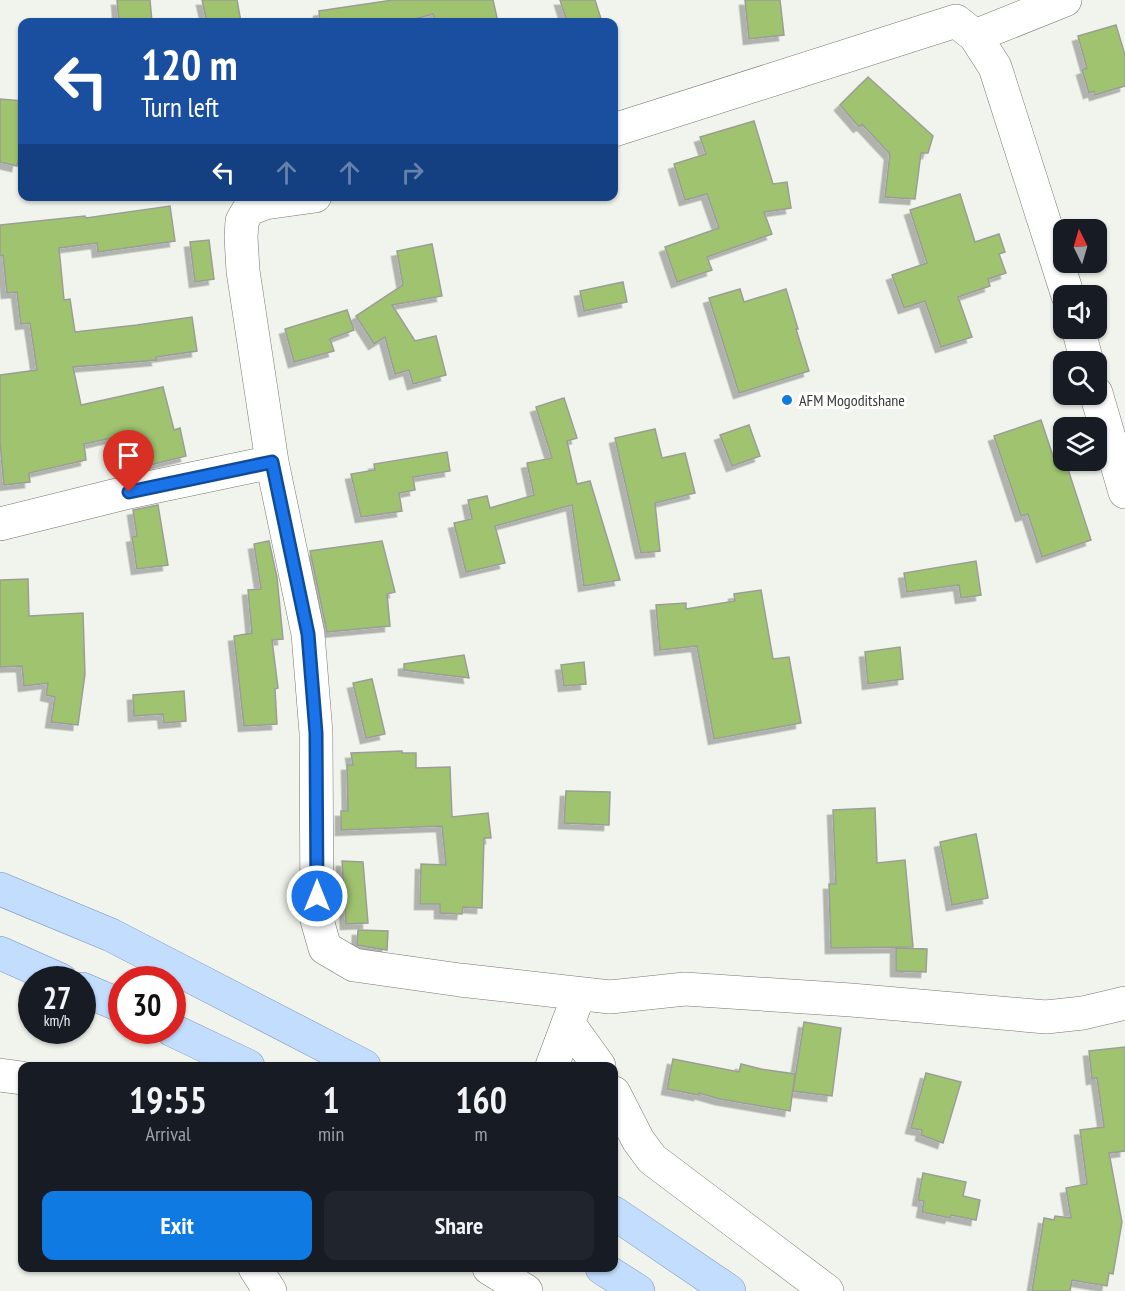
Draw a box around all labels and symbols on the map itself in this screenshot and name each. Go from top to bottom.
north arrow [1053,219,1107,273]
place label: AFM Mogoditshane [799,390,905,410]
marker: AFM Mogoditshane [780,393,794,407]
pin [103,430,154,492]
position arrow [285,864,349,928]
speed limit sign: 30 [108,966,186,1044]

